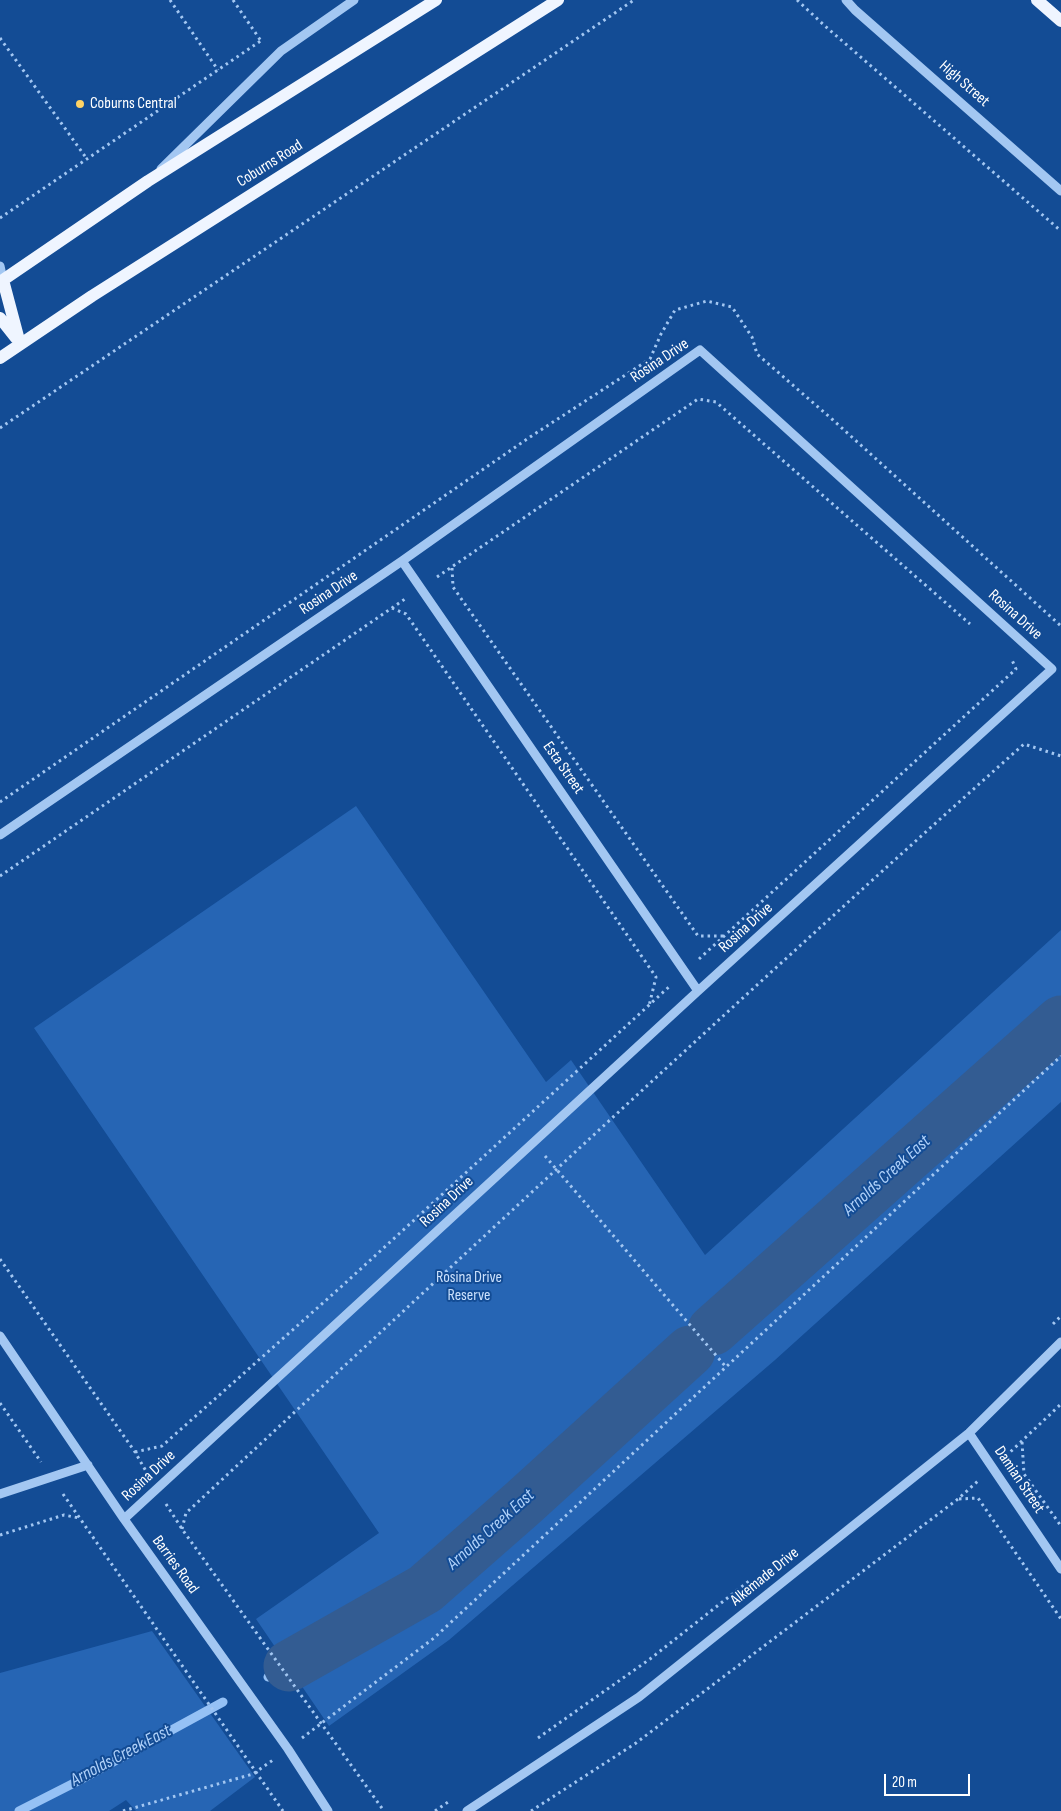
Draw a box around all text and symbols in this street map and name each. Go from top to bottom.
street label: High Street [935,57,993,111]
place label: Coburns Central [90,94,177,114]
marker: Coburns Central [74,98,86,110]
street label: Coburns Road [234,136,306,192]
street label: Rosina Drive [627,335,693,387]
street label: Rosina Drive [296,567,362,619]
street label: Rosina Drive [984,586,1046,644]
street label: Esta Street [538,738,588,798]
street label: Rosina Drive [715,899,777,957]
water label: Arnolds Creek East [839,1131,935,1221]
street label: Rosina Drive [416,1172,478,1232]
park label: Rosina Drive Reserve [436,1268,502,1306]
street label: Damian Street [990,1443,1048,1517]
street label: Rosina Drive [118,1446,180,1506]
water label: Arnolds Creek East [443,1485,539,1575]
street label: Barries Road [148,1532,202,1598]
street label: Alkemade Drive [727,1544,803,1610]
water label: Arnolds Creek East [67,1720,175,1792]
scale bar [886,1764,972,1796]
text: 20 m [892,1773,917,1792]

